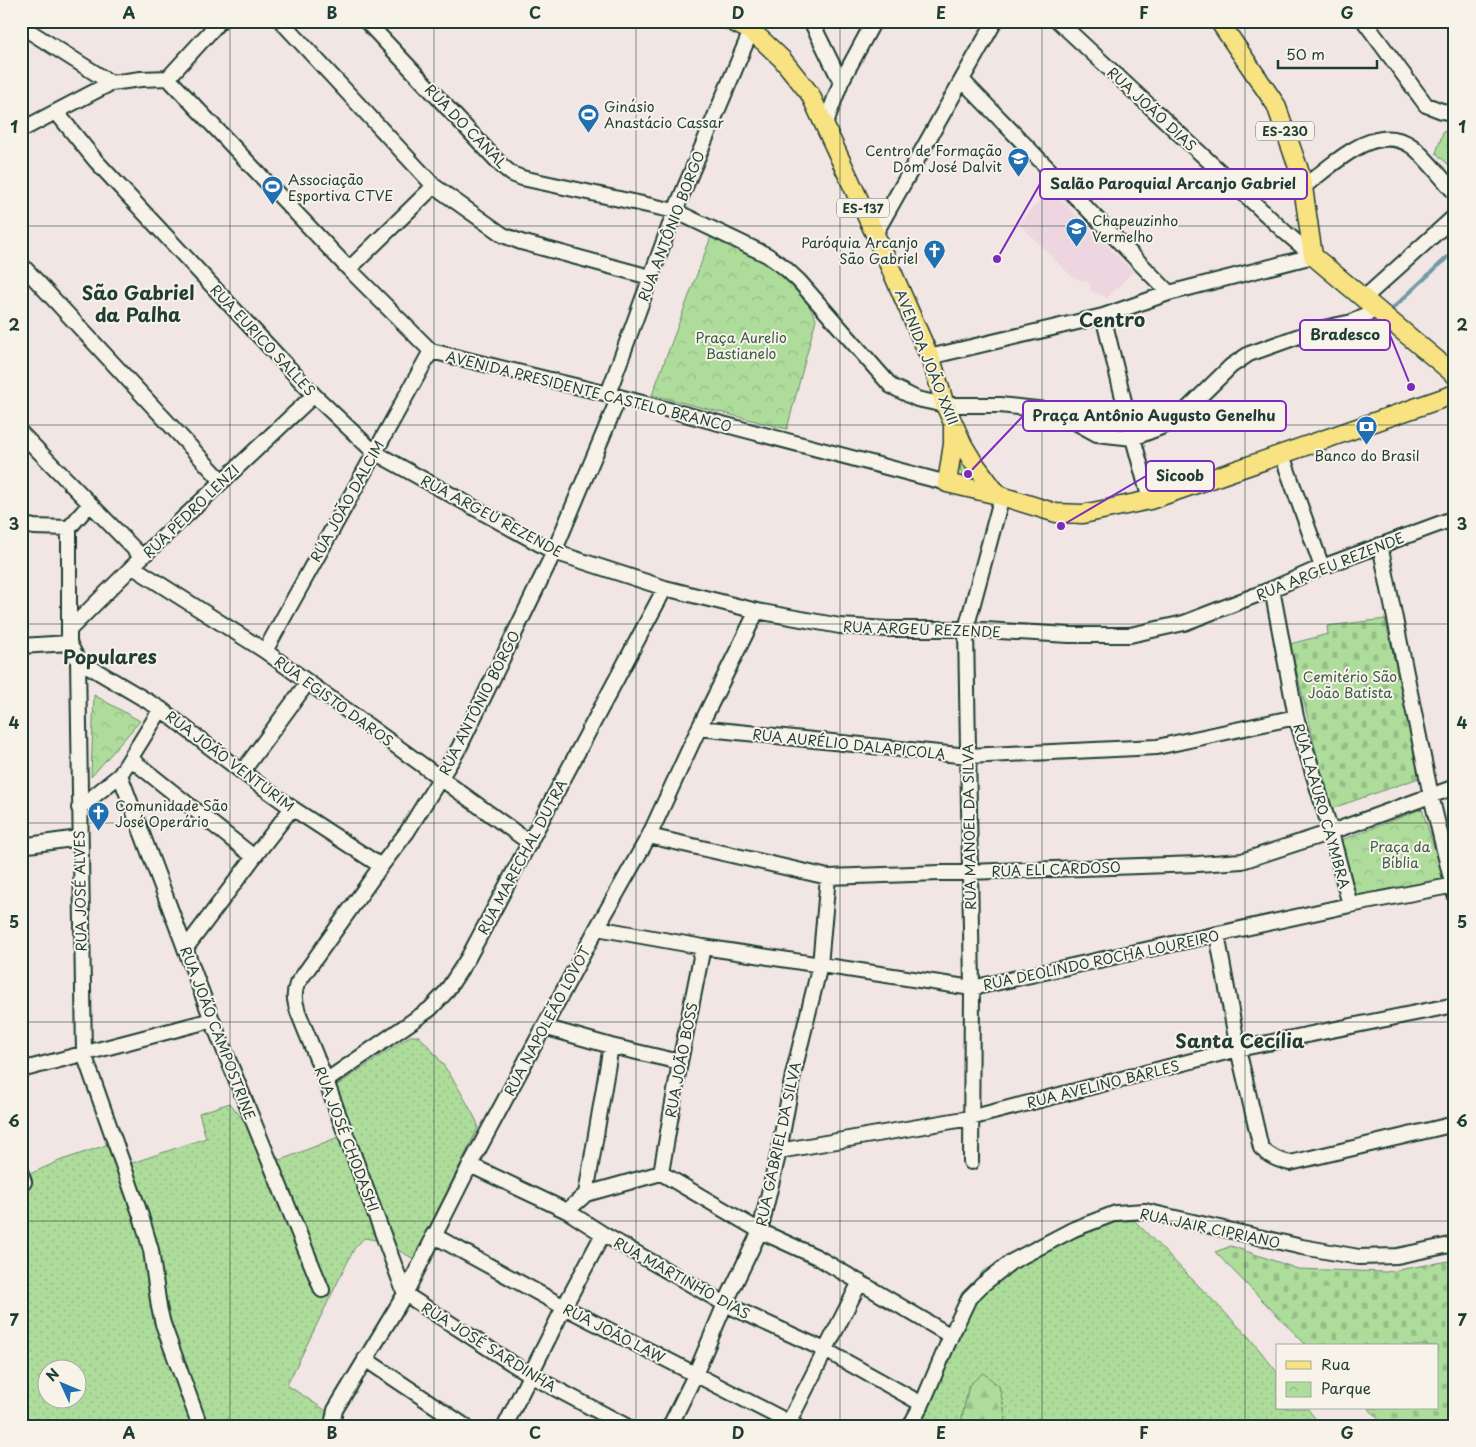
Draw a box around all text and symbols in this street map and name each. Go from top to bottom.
text: A [123,0,136,24]
text: B [327,0,338,24]
text: C [529,0,541,24]
text: D [732,0,744,24]
text: E [936,0,946,24]
text: F [1139,0,1149,24]
text: G [1340,0,1354,24]
scale bar [1278,38,1377,70]
text: 50 m [1286,42,1325,65]
street label: RUA JOÃO DIAS [1103,62,1201,156]
street label: RUA DO CANAL [420,79,512,173]
place label: Ginásio Anastácio Cassar [604,96,724,133]
sports icon: Ginásio Anastácio Cassar [576,102,600,133]
text: 1 [10,114,18,138]
text: 1 [1458,114,1466,138]
road number: ES-230 [1256,122,1314,140]
place label: Centro de Formação Dom José Dalvit [865,140,1002,177]
school or university icon: Centro de Formação Dom José Dalvit [1006,146,1030,177]
street label: RUA ANTÔNIO BORGO [633,148,709,304]
place label: Associação Esportiva CTVE [288,169,393,206]
callout: Salão Paroquial Arcanjo Gabriel [1040,169,1307,199]
text: Salão Paroquial Arcanjo Gabriel [1050,171,1296,194]
sports icon: Associação Esportiva CTVE [260,175,284,206]
road number: ES-137 [837,198,889,218]
place label: Chapeuzinho Vermelho [1092,210,1178,247]
school or university icon: Chapeuzinho Vermelho [1064,216,1088,247]
place label: Paróquia Arcanjo São Gabriel [801,232,918,269]
church icon: Paróquia Arcanjo São Gabriel [922,238,946,269]
district label: São Gabriel da Palha [82,278,194,328]
street label: RUA EURICO SALLES [206,280,320,400]
street label: AVENIDA JOÃO XXIII [890,286,964,428]
district label: Centro [1079,305,1145,333]
text: 2 [8,312,20,336]
text: 2 [1456,312,1468,336]
callout: Bradesco [1300,320,1390,350]
text: Bradesco [1310,322,1380,345]
park label: Praça Aurelio Bastianelo [695,327,787,364]
street label: AVENIDA PRESIDENTE CASTELO BRANCO [444,345,734,437]
callout: Praça Antônio Augusto Genelhu [1023,401,1286,431]
text: Praça Antônio Augusto Genelhu [1032,403,1276,426]
bank icon: Banco do Brasil [1355,415,1379,446]
street label: RUA JOÃO DALCIM [305,436,389,566]
place label: Banco do Brasil [1314,445,1420,466]
street label: RUA PEDRO LENZI [138,459,244,563]
callout: Sicoob [1146,461,1214,491]
text: Sicoob [1156,463,1204,486]
street label: RUA ARGEU REZENDE [417,470,567,562]
text: 3 [9,511,19,535]
text: 3 [1457,511,1467,535]
street label: RUA ARGEU REZENDE [1253,527,1407,605]
street label: RUA ARGEU REZENDE [843,616,1002,642]
street label: RUA ANTÔNIO BORGO [433,627,525,779]
district label: Populares [63,642,157,670]
street label: RUA EGISTO DAROS [270,651,398,751]
park label: Cemitério São João Batista [1303,666,1397,703]
street label: RUA JOÃO VENTURIM [161,706,299,816]
text: 4 [9,710,20,734]
text: 4 [1457,710,1468,734]
street label: RUA LAAURO CAYMBRA [1288,721,1356,891]
street label: RUA AURÉLIO DALAPICOLA [751,723,947,765]
street label: RUA MANOEL DA SILVA [957,743,981,910]
street label: RUA MARECHAL DUTRA [472,775,572,938]
place label: Comunidade São José Operário [115,795,228,832]
church icon: Comunidade São José Operário [87,801,111,832]
street label: RUA JOSÉ ALVES [68,830,92,952]
park label: Praça da Bíblia [1370,836,1431,873]
street label: RUA ELI CARDOSO [991,856,1121,882]
text: 5 [9,909,19,933]
text: 5 [1457,909,1467,933]
street label: RUA DEOLINDO ROCHA LOUREIRO [981,925,1221,995]
street label: RUA NAPOLEÃO LOVOT [499,942,596,1100]
street label: RUA JOÃO CAMPOSTRINE [175,943,261,1123]
street label: RUA JOÃO BOSS [660,1000,702,1120]
district label: Santa Cecília [1175,1026,1305,1054]
street label: RUA AVELINO BARLES [1025,1055,1182,1113]
street label: RUA GABRIEL DA SILVA [750,1059,806,1228]
street label: RUA JOSÉ CHODASHI [310,1063,384,1215]
text: 6 [8,1108,20,1132]
text: 6 [1456,1108,1468,1132]
street label: RUA JAIR CIPRIANO [1138,1203,1282,1253]
street label: RUA MARTINHO DIAS [610,1232,754,1324]
street label: RUA JOSÉ SARDINHA [418,1297,561,1397]
street label: RUA JOÃO LAW [559,1298,669,1368]
text: 7 [9,1307,19,1331]
text: 7 [1457,1307,1467,1331]
legend [1276,1344,1438,1410]
text: Rua [1321,1352,1350,1375]
north arrow [38,1360,88,1410]
text: N [41,1363,64,1386]
text: Parque [1321,1376,1371,1399]
text: A [123,1420,136,1444]
text: B [327,1420,338,1444]
text: C [529,1420,541,1444]
text: D [732,1420,744,1444]
text: E [936,1420,946,1444]
text: F [1139,1420,1149,1444]
text: G [1340,1420,1354,1444]

